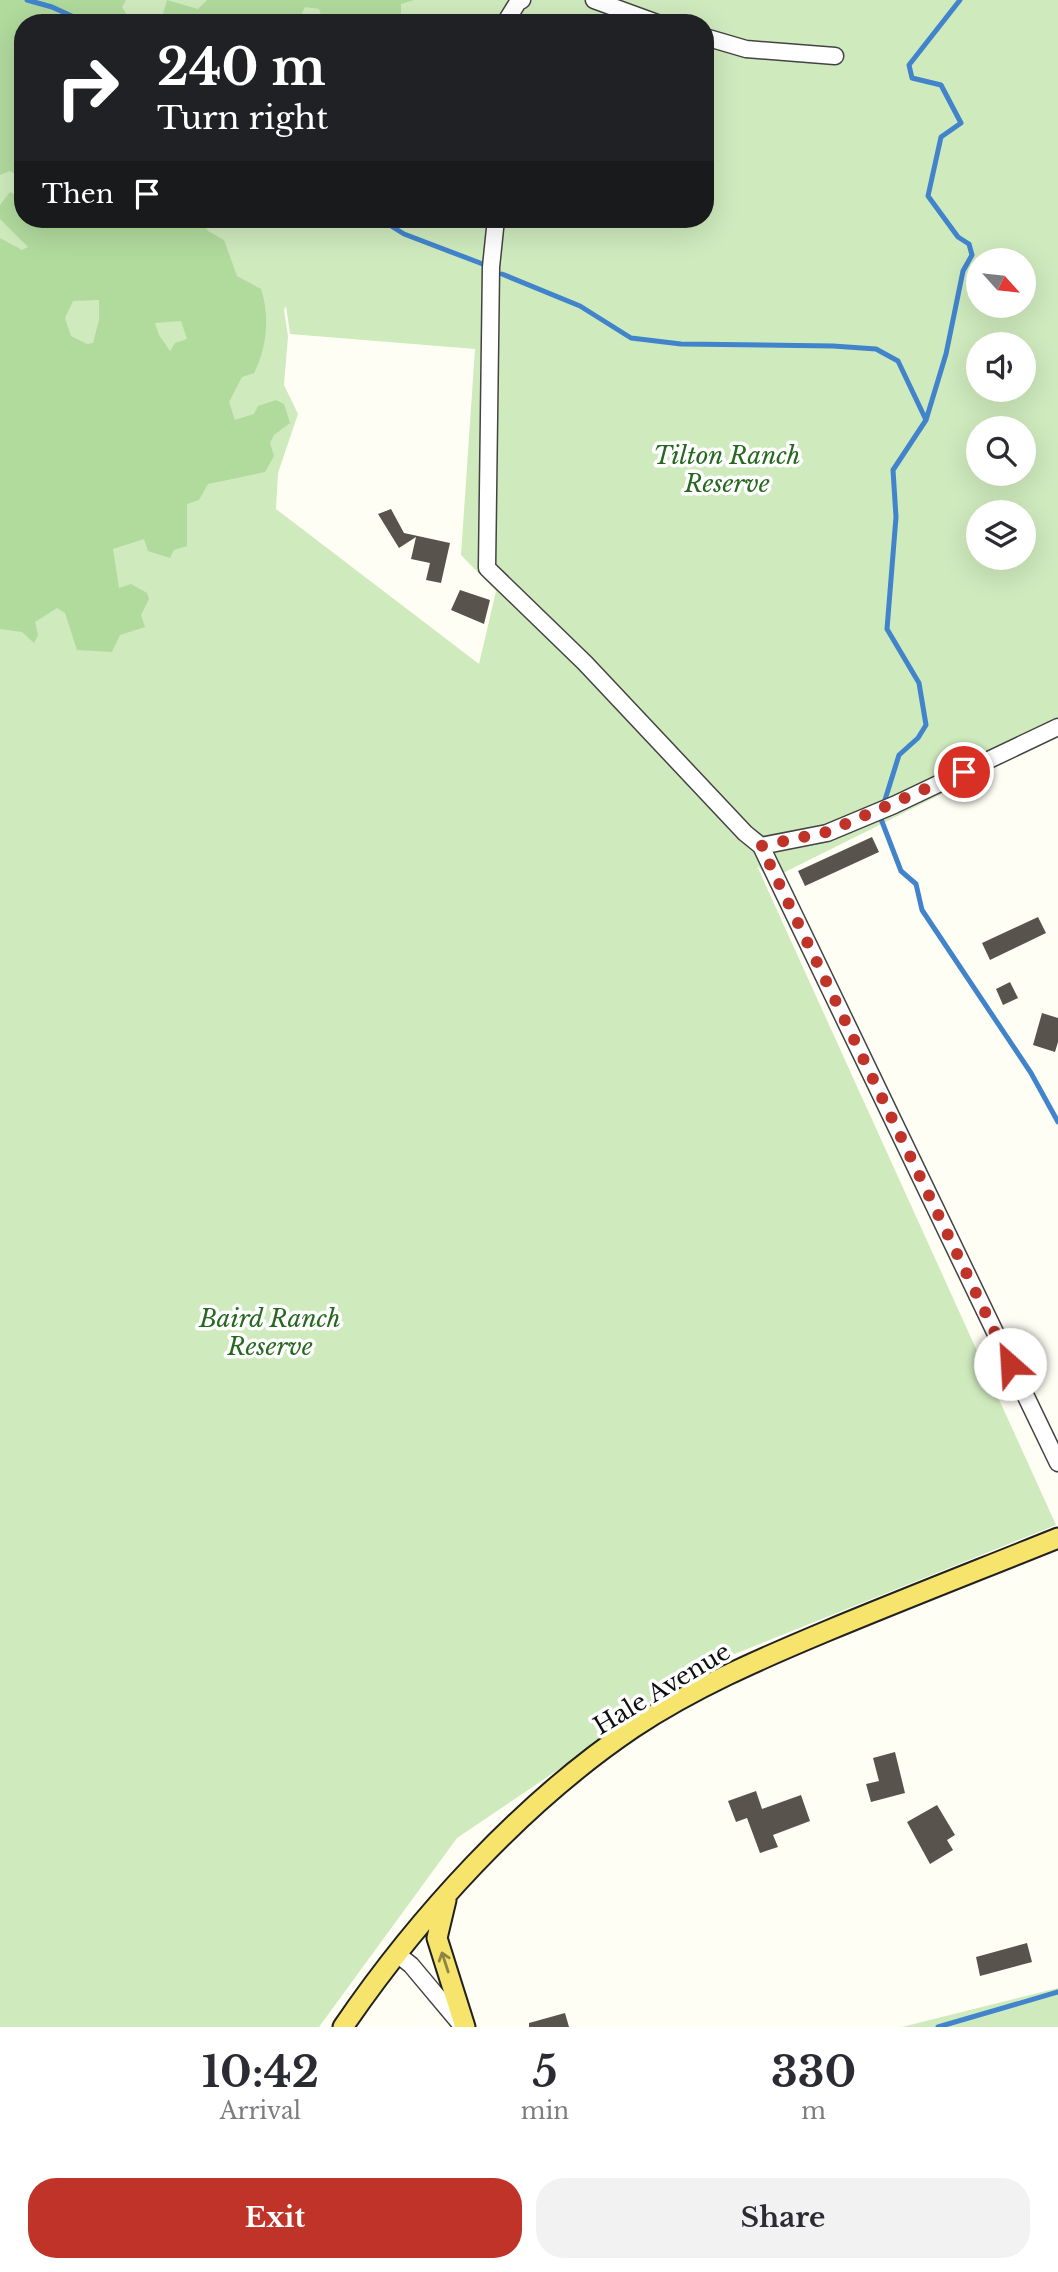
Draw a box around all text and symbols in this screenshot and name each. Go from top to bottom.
text: 240 m [157,37,326,98]
icon: right [42,42,133,133]
text: Turn right [157,98,328,138]
icon: arrive [128,175,166,213]
text: Then [42,178,114,210]
north arrow [966,248,1036,318]
map controls [966,248,1036,570]
button: sound [966,332,1036,402]
button: search [966,416,1036,486]
park label: Tilton Ranch Reserve [653,441,801,498]
button: layers [966,500,1036,570]
pin [934,742,994,802]
icon: arrive [945,753,983,791]
park label: Baird Ranch Reserve [198,1304,341,1361]
position arrow [973,1327,1047,1401]
street label: Hale Avenue [588,1636,735,1741]
one-way arrow [438,1952,450,1974]
text: 10:42 [202,2046,319,2098]
text: 5 [532,2046,557,2098]
text: 330 [771,2046,856,2098]
text: Arrival [220,2097,301,2125]
text: min [521,2097,569,2125]
text: m [801,2097,826,2125]
button: Exit [28,2178,522,2258]
button: Share [536,2178,1030,2258]

